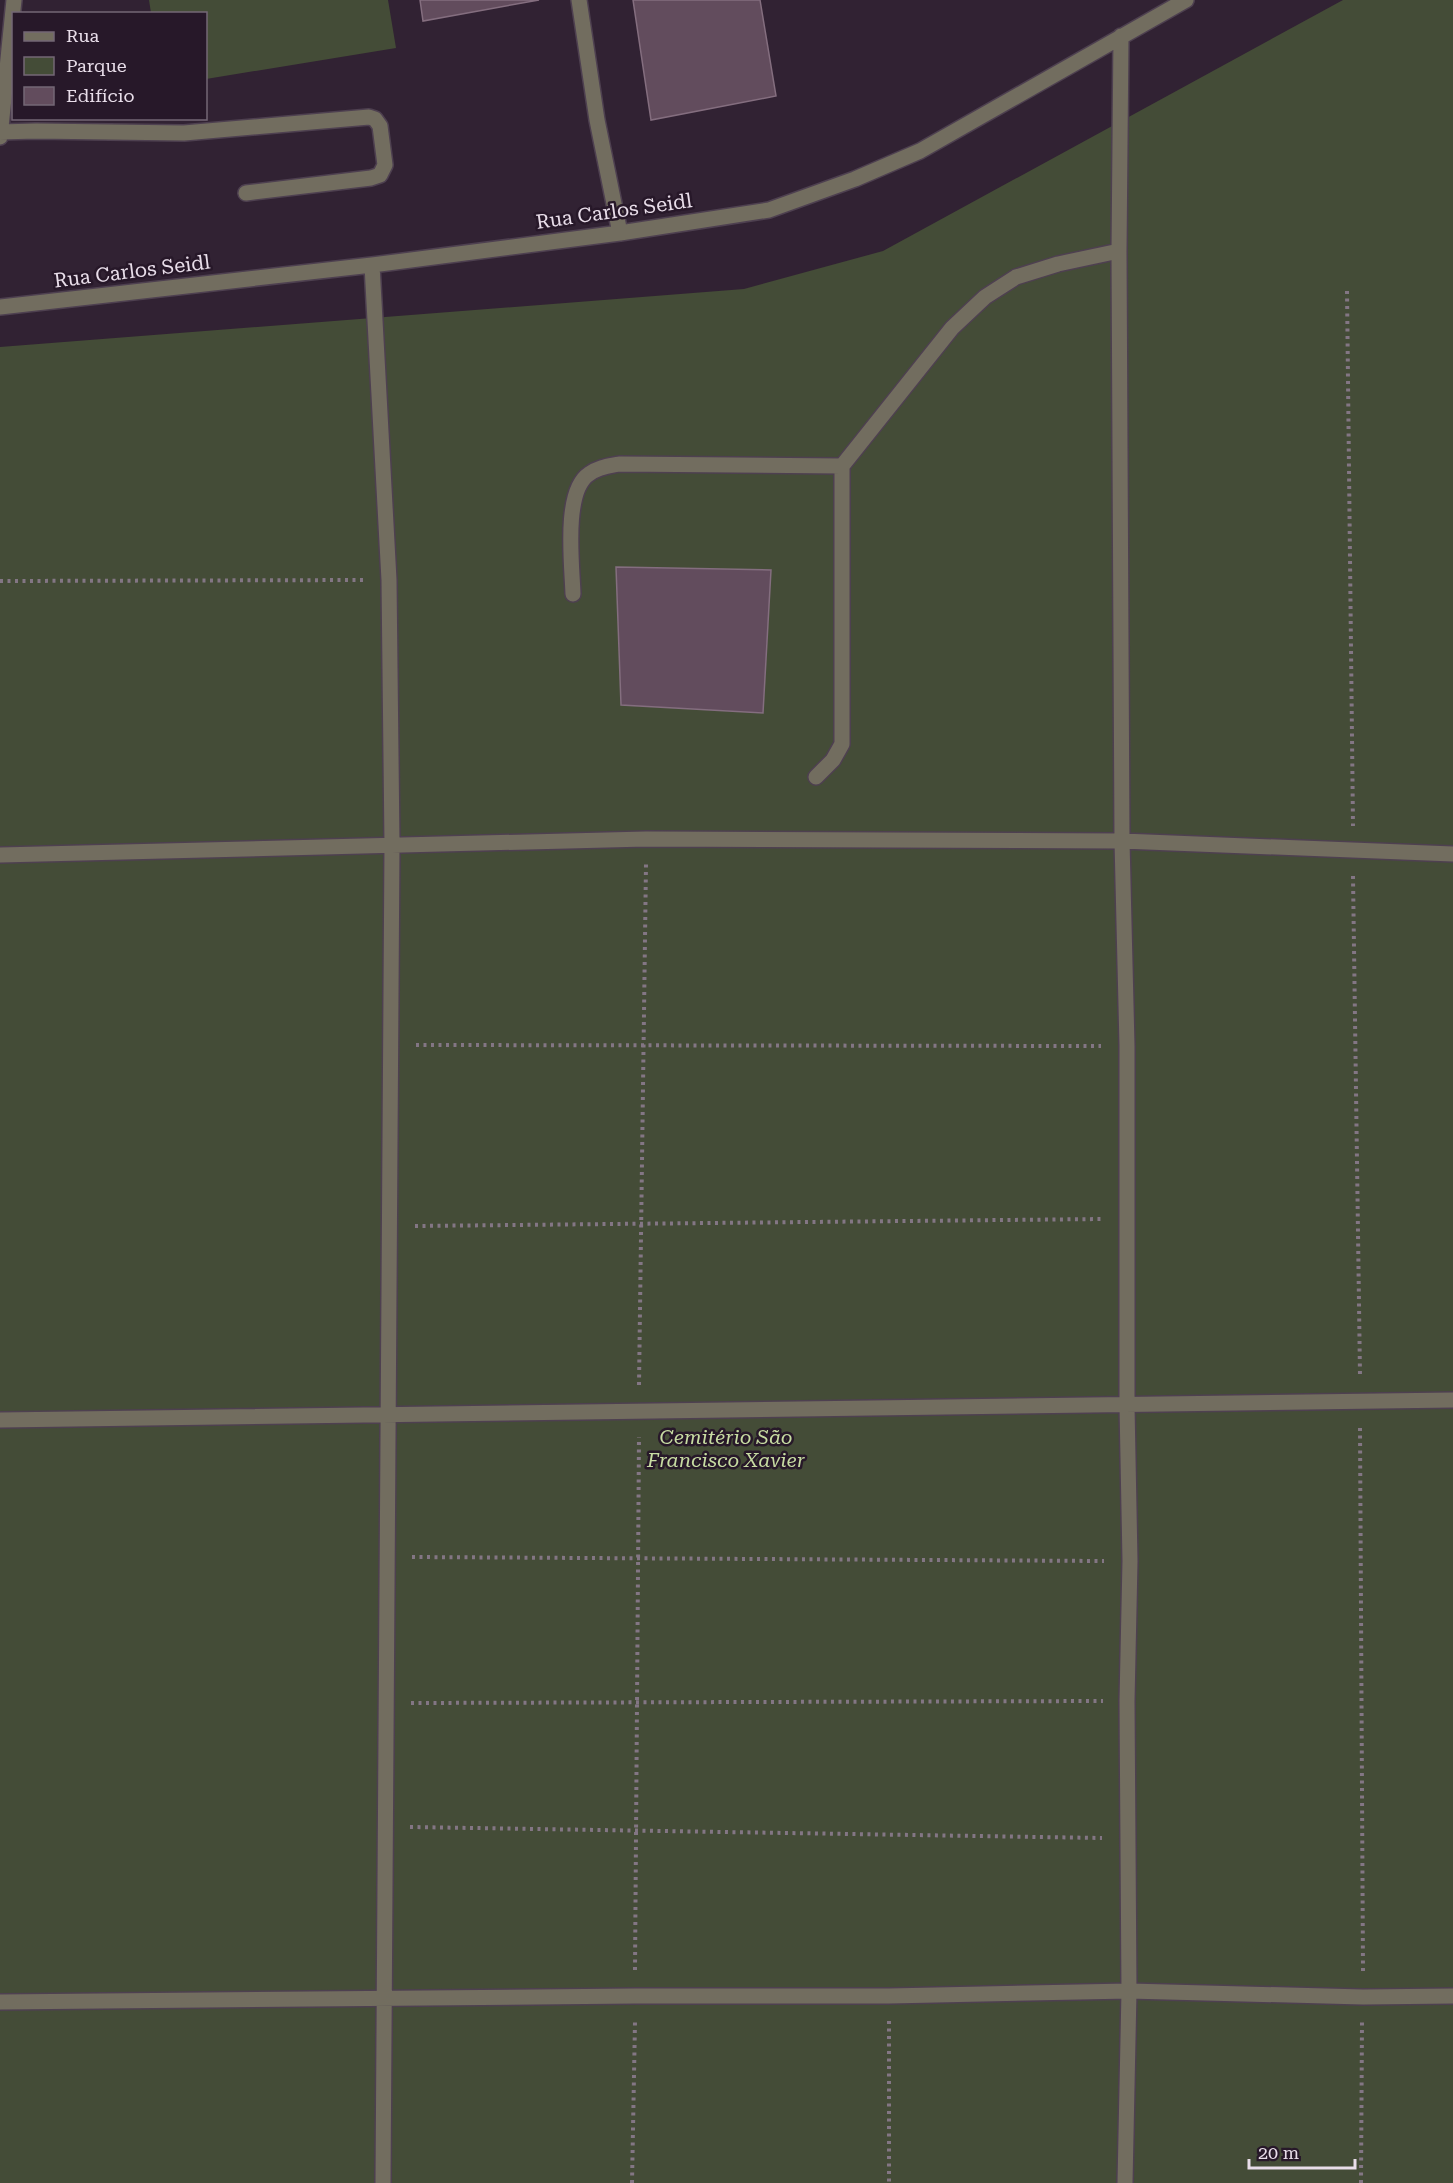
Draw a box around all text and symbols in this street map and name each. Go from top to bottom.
legend [12,12,207,120]
text: Rua [66,25,99,46]
text: Parque [66,55,127,76]
text: Edifício [66,85,134,106]
street label: Rua Carlos Seidl [534,188,694,234]
street label: Rua Carlos Seidl [52,249,212,293]
park label: Cemitério São Francisco Xavier [646,1425,806,1472]
scale bar [1249,2132,1356,2170]
text: 20 m [1258,2142,1299,2163]

